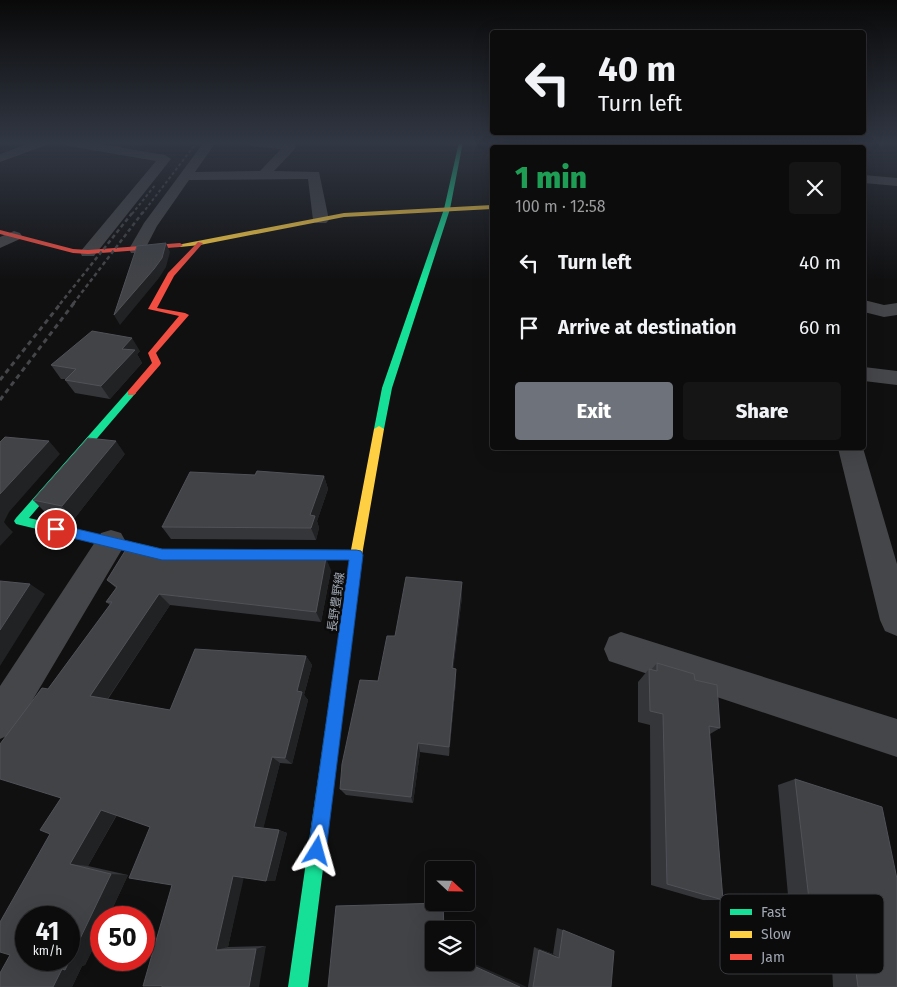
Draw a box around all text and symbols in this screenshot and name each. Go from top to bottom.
text: 40 m [598,48,676,90]
icon: left [515,50,580,115]
text: Turn left [598,90,682,117]
text: 1 min [515,160,587,196]
button: close [789,162,841,214]
text: 100 m · 12:58 [515,197,606,216]
icon: left [515,249,543,277]
text: Turn left [558,251,632,274]
text: 40 m [799,251,841,274]
icon: arrive [515,314,543,342]
text: Arrive at destination [558,316,737,339]
text: 60 m [799,316,841,339]
button: Exit [515,382,673,440]
button: Share [683,382,841,440]
pin [35,508,77,550]
icon: arrive [42,515,70,543]
street label: 長野豊野線 [325,571,347,633]
position arrow [290,824,342,876]
north arrow [425,861,475,911]
map controls [425,861,475,971]
legend [720,894,884,974]
text: Fast [761,904,787,921]
speed limit sign: 50 [90,906,155,971]
text: 41 [36,917,59,947]
button: layers [425,921,475,971]
text: Slow [761,926,791,943]
text: km/h [33,944,62,958]
text: Jam [761,949,785,966]

